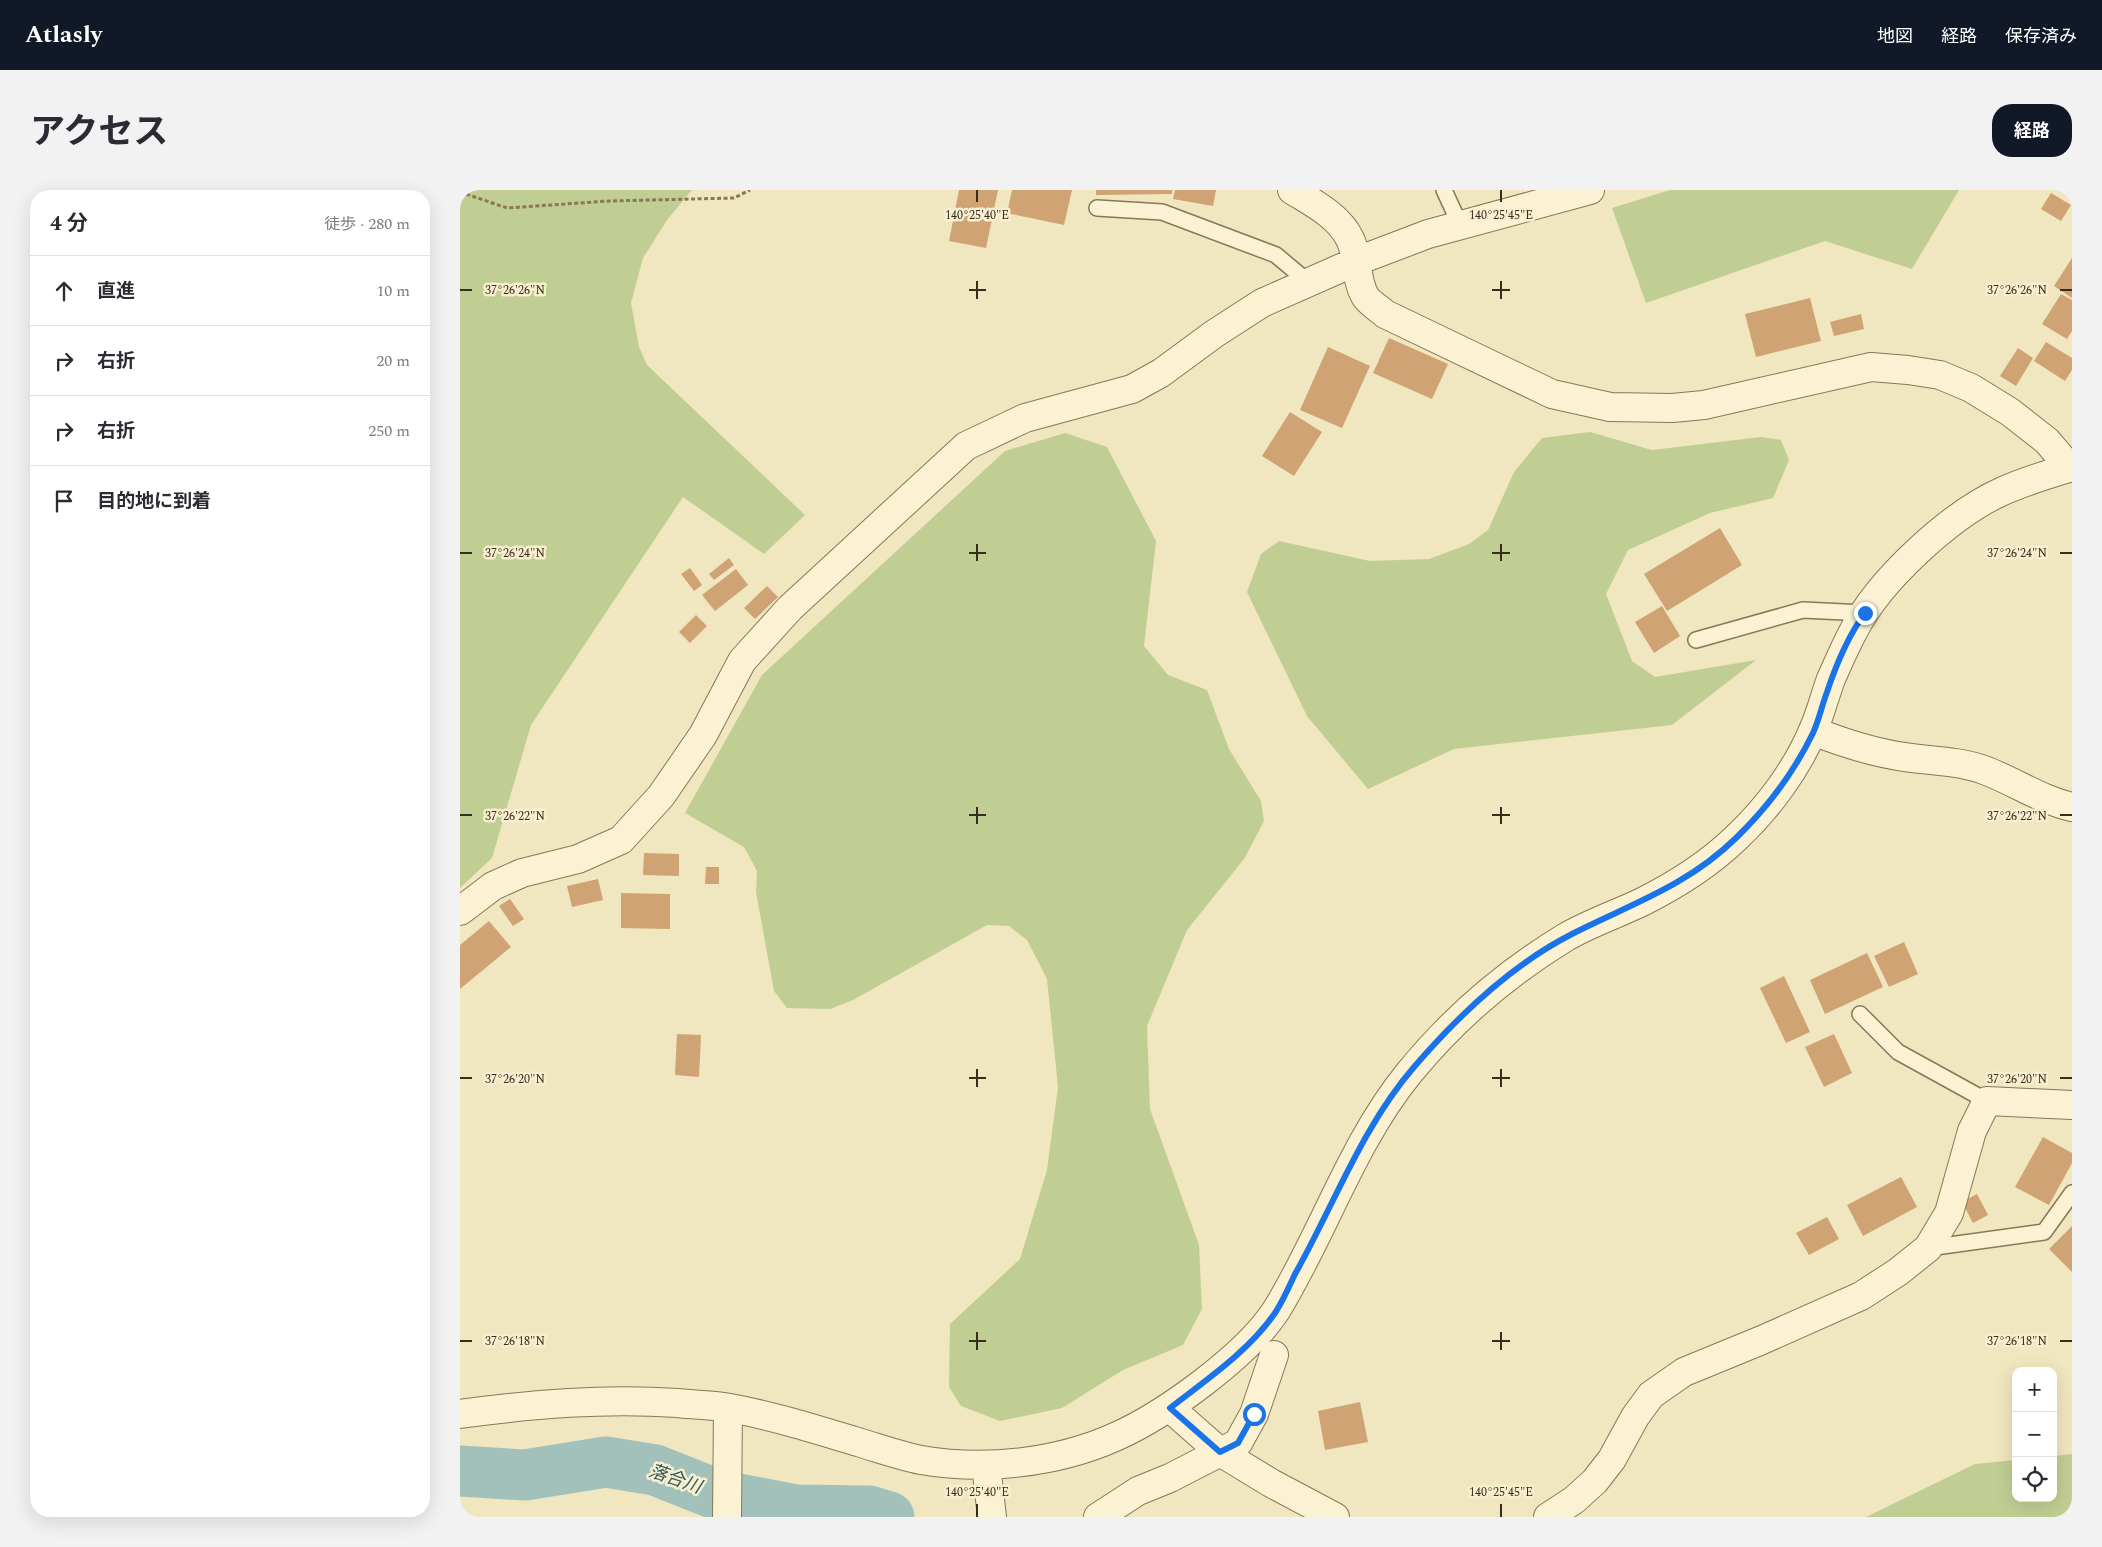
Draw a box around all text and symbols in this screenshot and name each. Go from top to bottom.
text: Atlasly [25,17,102,53]
text: 地図 [1877,23,1913,50]
text: 経路 [1941,23,1977,50]
text: 保存済み [2005,23,2077,50]
button: 経路 [1992,104,2072,157]
text: アクセス [30,106,168,159]
text: 140°25'40"E [945,206,1009,225]
text: 140°25'45"E [1469,206,1533,225]
text: 4 分 [50,208,88,240]
text: 徒歩 · 280 m [324,212,410,236]
icon: ahead [50,277,78,305]
text: 直進 [97,277,135,306]
text: 10 m [376,279,410,303]
text: 37°26'26"N [485,281,545,300]
text: 37°26'26"N [1987,281,2047,300]
icon: right [50,347,78,375]
text: 右折 [97,347,135,376]
text: 20 m [376,349,410,373]
icon: right [50,417,78,445]
text: 右折 [97,417,135,446]
text: 250 m [368,419,410,443]
icon: arrive [50,487,78,515]
text: 目的地に到着 [97,487,211,516]
text: 37°26'24"N [485,544,545,563]
text: 37°26'24"N [1987,544,2047,563]
route end [1854,602,1877,625]
text: 37°26'22"N [485,807,545,826]
text: 37°26'22"N [1987,807,2047,826]
text: 37°26'20"N [485,1070,545,1089]
text: 37°26'20"N [1987,1070,2047,1089]
text: 37°26'18"N [485,1332,545,1351]
text: 37°26'18"N [1987,1332,2047,1351]
map controls [2012,1367,2057,1502]
button: + [2012,1367,2057,1412]
route start [1243,1403,1266,1426]
button: − [2012,1412,2057,1457]
water label: 落合川 [645,1457,707,1501]
button: locate [2012,1457,2057,1502]
text: 140°25'40"E [945,1483,1009,1502]
text: 140°25'45"E [1469,1483,1533,1502]

